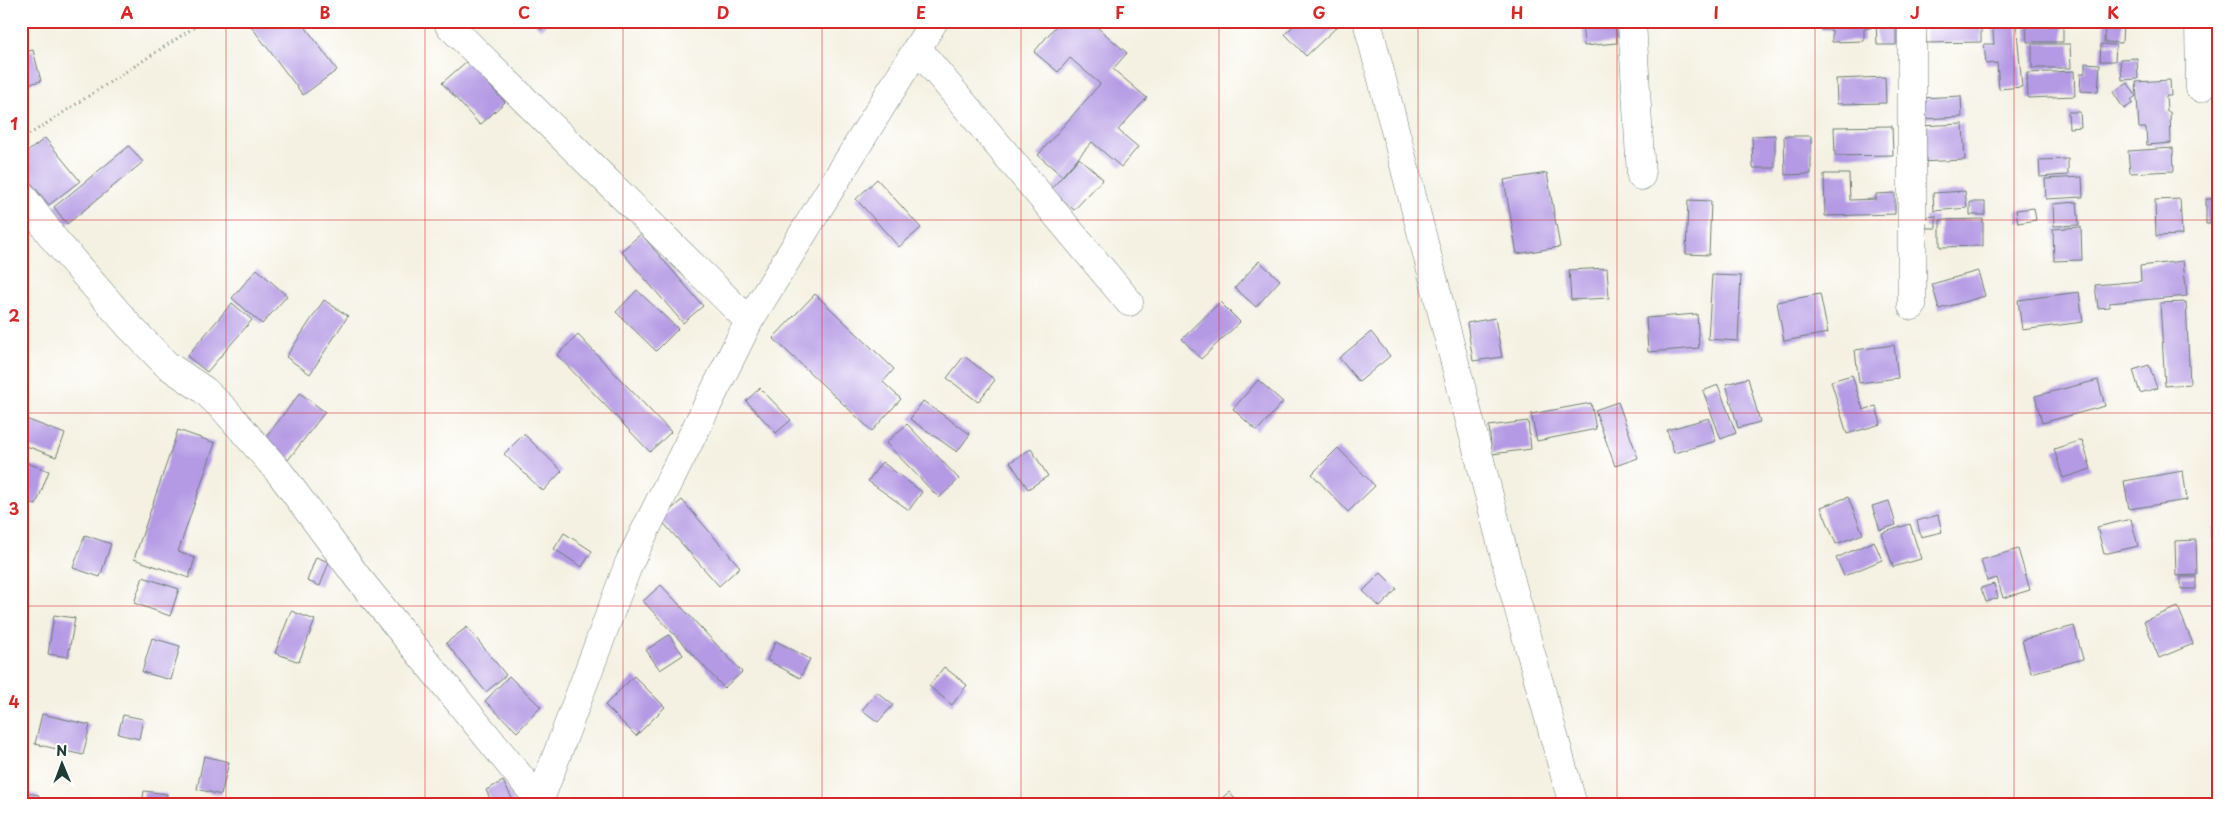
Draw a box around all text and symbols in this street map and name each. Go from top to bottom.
text: A [121,0,134,24]
text: B [320,0,331,24]
text: C [518,0,530,24]
text: D [717,0,729,24]
text: E [916,0,926,24]
text: F [1115,0,1125,24]
text: G [1312,0,1326,24]
text: H [1511,0,1523,24]
text: I [1713,0,1719,24]
text: J [1910,0,1920,24]
text: K [2107,0,2119,24]
text: 1 [10,111,18,135]
text: 2 [8,303,20,327]
text: 3 [9,496,19,520]
text: 4 [9,689,20,713]
north arrow [38,738,88,788]
text: N [56,740,67,761]

